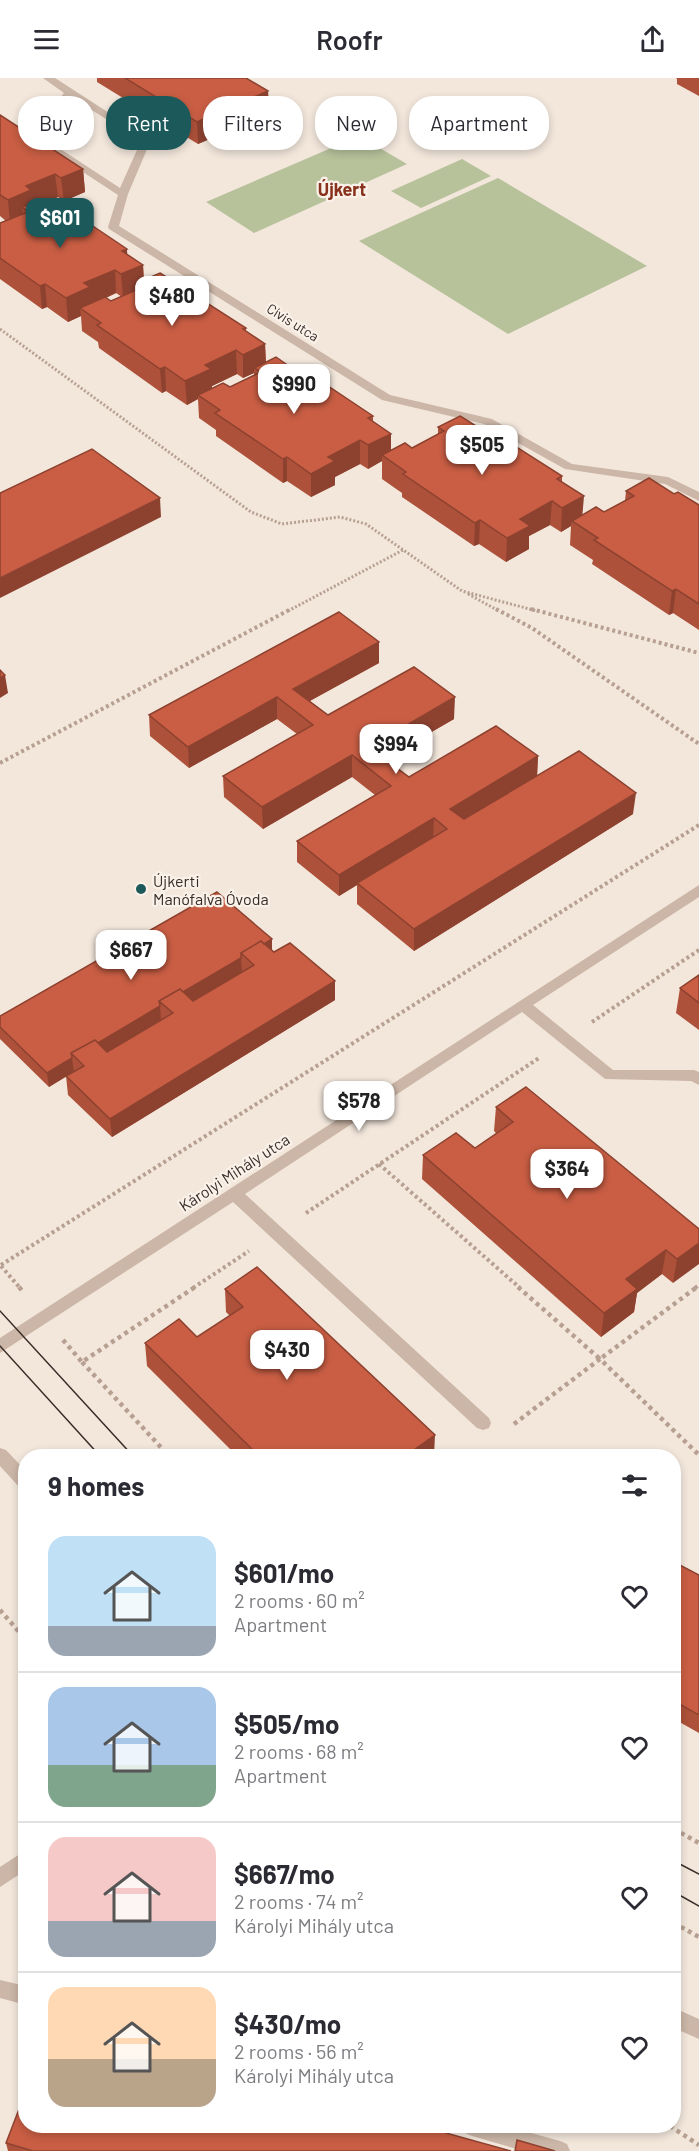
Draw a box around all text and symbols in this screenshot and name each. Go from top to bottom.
icon: menu [30,23,63,56]
text: Roofr [316,23,383,55]
icon: share [636,23,669,56]
chip: Buy [18,96,94,150]
chip: Rent [106,96,191,150]
chip: Filters [203,96,303,150]
chip: New [315,96,397,150]
chip: Apartment [409,96,549,150]
district label: Újkert [318,178,366,200]
pin: $601 [24,198,96,249]
text: $601 [40,205,80,229]
pin: $480 [136,276,208,327]
text: $480 [149,283,195,307]
street label: Cívis utca [264,299,322,345]
pin: $990 [258,364,330,415]
text: $990 [272,371,316,395]
pin: $505 [446,425,518,476]
text: $505 [460,432,504,456]
pin: $994 [360,724,432,775]
text: $994 [374,731,418,755]
place label: Újkerti Manófalva Óvoda [153,871,269,908]
marker: Újkerti Manófalva Óvoda [134,882,148,896]
pin: $667 [95,930,167,981]
text: $667 [110,937,152,961]
pin: $578 [323,1081,395,1132]
text: $578 [338,1088,380,1112]
street label: Károlyi Mihály utca [175,1129,293,1215]
pin: $364 [531,1149,603,1200]
text: $364 [544,1156,590,1180]
pin: $430 [251,1330,323,1381]
text: $430 [264,1337,310,1361]
icon: filters [618,1469,651,1502]
text: 9 homes [48,1470,144,1501]
text: $601/mo [234,1557,334,1588]
icon: home [96,1560,168,1632]
icon: heart [618,1580,651,1613]
text: 2 rooms · 60 m² [234,1588,365,1612]
text: Apartment [234,1612,327,1636]
text: $505/mo [234,1708,339,1739]
icon: home [96,1711,168,1783]
icon: heart [618,1731,651,1764]
text: 2 rooms · 68 m² [234,1739,364,1763]
text: Apartment [234,1763,327,1787]
text: $667/mo [234,1858,335,1889]
icon: home [96,1861,168,1933]
icon: heart [618,1881,651,1914]
text: 2 rooms · 74 m² [234,1889,364,1913]
text: Károlyi Mihály utca [234,1913,394,1937]
text: $430/mo [234,2008,341,2039]
icon: home [96,2011,168,2083]
icon: heart [618,2031,651,2064]
text: 2 rooms · 56 m² [234,2039,364,2063]
text: Károlyi Mihály utca [234,2063,394,2087]

